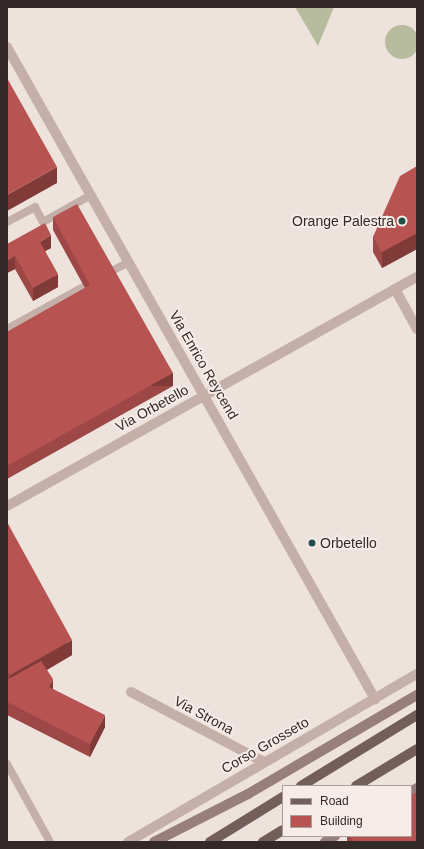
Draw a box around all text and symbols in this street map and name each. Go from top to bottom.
place label: Orange Palestra [292,213,394,229]
marker: Orange Palestra [397,216,407,226]
street label: Via Enrico Reycend [166,308,242,422]
street label: Via Orbetello [113,381,191,435]
place label: Orbetello [320,535,377,551]
marker: Orbetello [307,538,317,548]
street label: Via Strona [171,692,237,738]
street label: Corso Grosseto [218,713,312,777]
legend [282,785,412,837]
text: Road [320,794,349,808]
text: Building [320,814,363,828]

